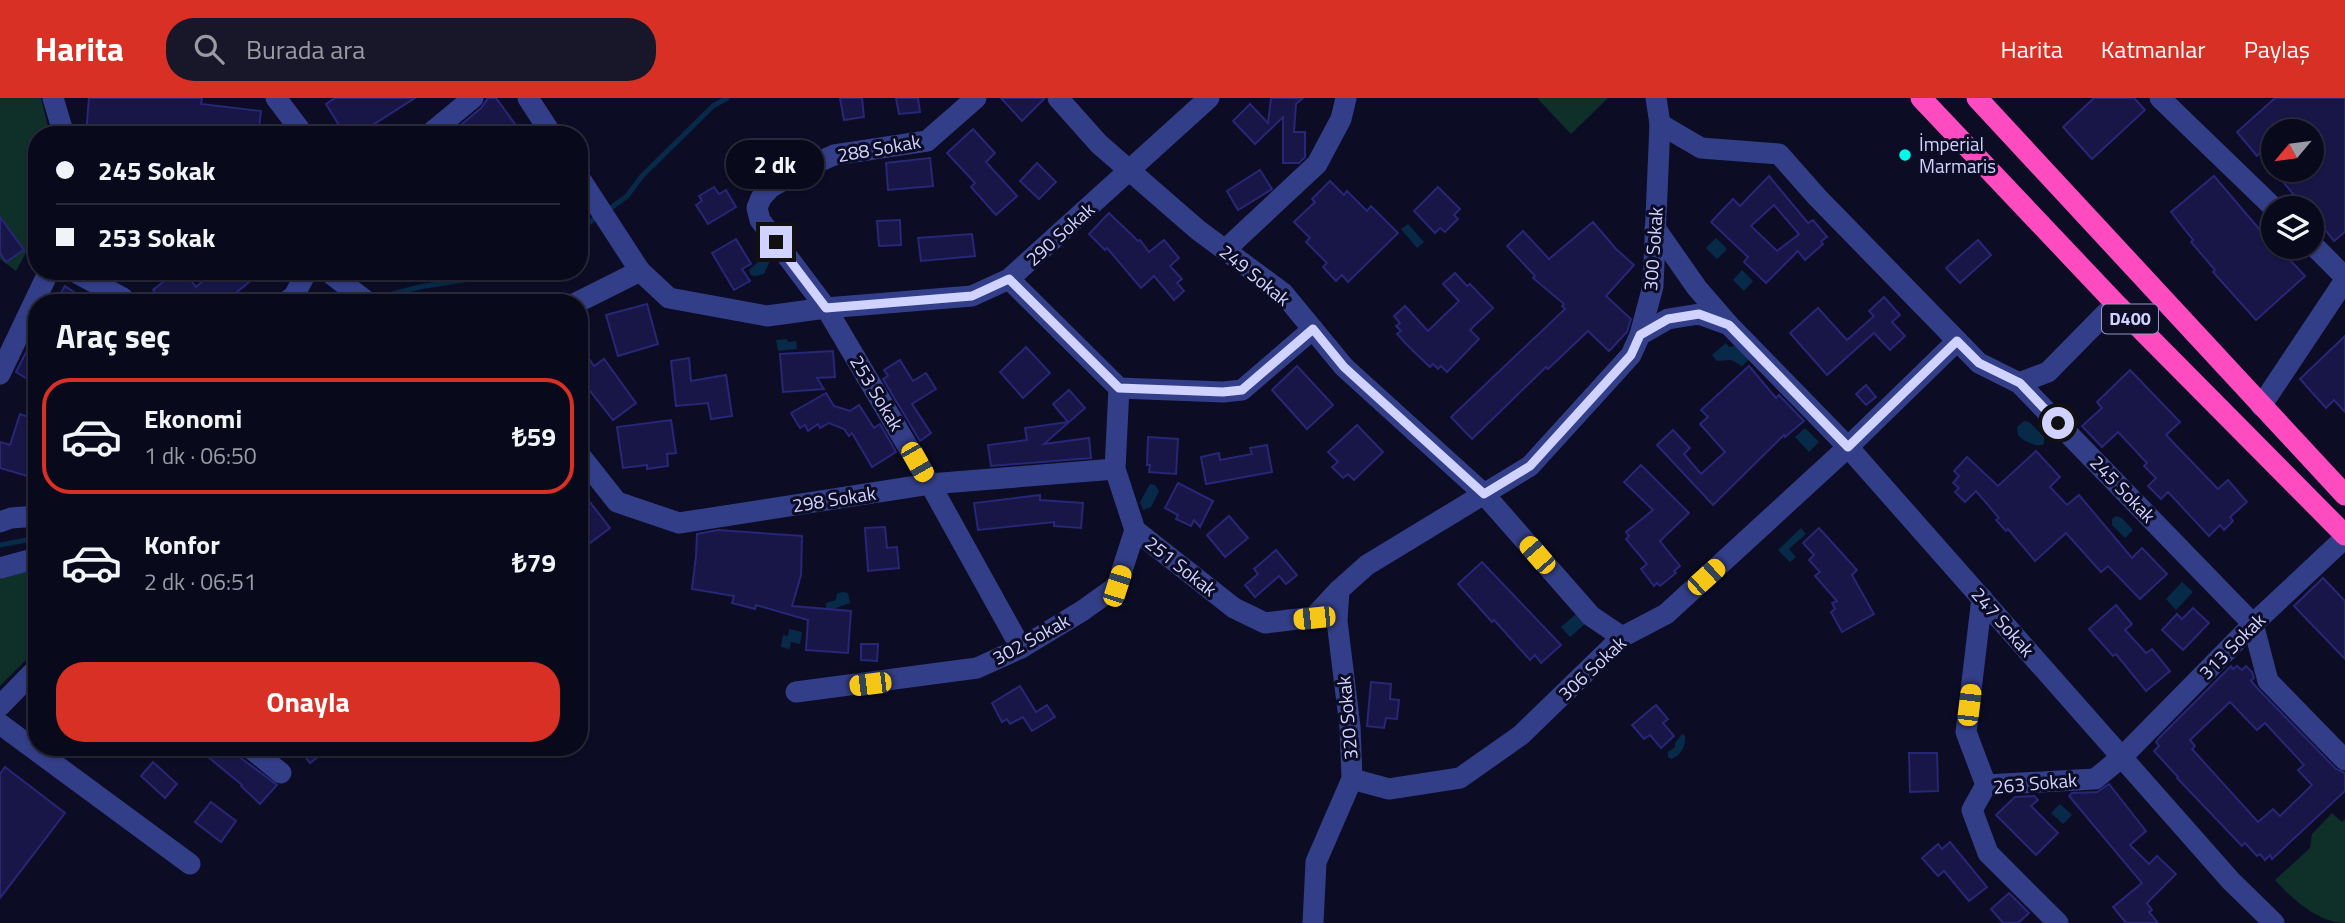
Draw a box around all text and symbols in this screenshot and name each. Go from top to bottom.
search box [166,18,656,81]
text: Harita [35,24,124,74]
icon: search [190,30,228,68]
text: Burada ara [246,30,365,69]
text: Harita [2000,31,2063,67]
text: Katmanlar [2101,31,2206,67]
text: Paylaş [2244,31,2310,67]
north arrow [2261,119,2324,182]
map controls [2261,119,2324,259]
street label: 288 Sokak [835,126,923,169]
place label: İmperial Marmaris [1919,129,1996,180]
callout: 2 dk [727,141,825,190]
text: 2 dk [754,147,796,182]
marker: İmperial Marmaris [1897,147,1913,163]
text: 245 Sokak [98,151,215,190]
street label: 290 Sokak [1019,195,1101,273]
button: layers [2261,196,2324,259]
street label: 300 Sokak [1635,206,1670,292]
text: 253 Sokak [98,218,215,257]
route end [760,226,792,258]
street label: 249 Sokak [1214,237,1297,312]
road number: D400 [2102,304,2158,334]
text: Araç seç [56,312,171,360]
street label: 253 Sokak [843,349,912,436]
text: Ekonomi [144,399,242,438]
icon: car [60,405,123,468]
route start [2042,407,2074,439]
text: ₺59 [512,417,556,456]
text: 1 dk · 06:50 [144,438,257,473]
car [898,439,937,485]
street label: 245 Sokak [2084,448,2163,529]
street label: 298 Sokak [790,478,878,519]
text: Konfor [144,525,220,564]
street label: 251 Sokak [1139,528,1223,603]
icon: car [60,531,123,594]
car [1516,532,1559,578]
text: ₺79 [512,543,556,582]
car [1684,555,1729,599]
car [1101,563,1134,609]
text: 2 dk · 06:51 [144,564,257,599]
street label: 247 Sokak [1965,580,2042,663]
street label: 302 Sokak [987,605,1075,672]
car [1293,605,1336,631]
street label: 313 Sokak [2192,606,2272,686]
street label: 306 Sokak [1551,628,1632,707]
button: Onayla [56,662,560,742]
car [848,671,893,697]
street label: 320 Sokak [1328,675,1365,761]
car [1957,683,1982,727]
street label: 263 Sokak [1992,764,2078,801]

